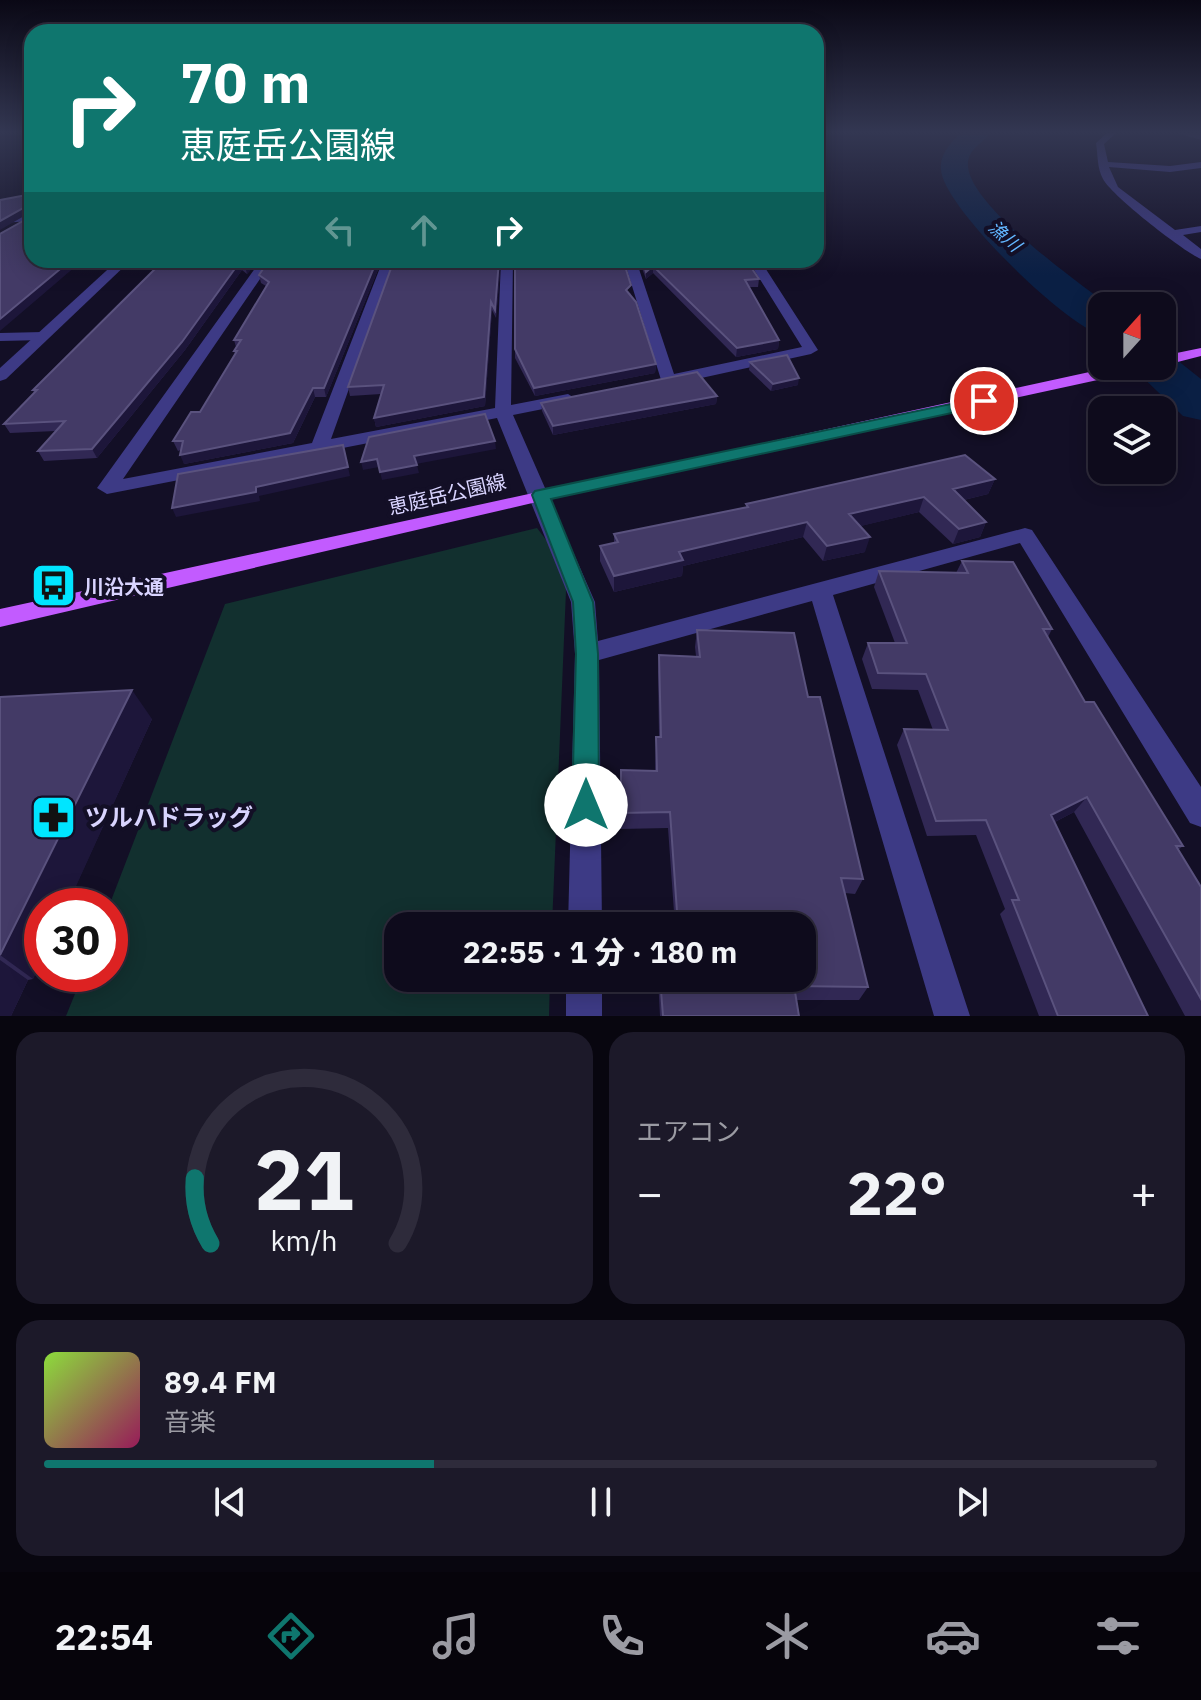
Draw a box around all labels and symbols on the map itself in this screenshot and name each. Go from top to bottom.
water label: 漁川 [984,215,1028,258]
north arrow [1088,292,1176,380]
pin [950,367,1018,435]
street label: 恵庭岳公園線 [386,467,508,521]
bus stop icon: 川沿大通 [29,562,77,610]
place label: 川沿大通 [84,573,164,600]
position arrow [544,763,628,847]
pharmacy icon: ツルハドラッグ [30,793,78,841]
place label: ツルハドラッグ [85,801,253,833]
speed limit sign: 30 [24,888,128,992]

